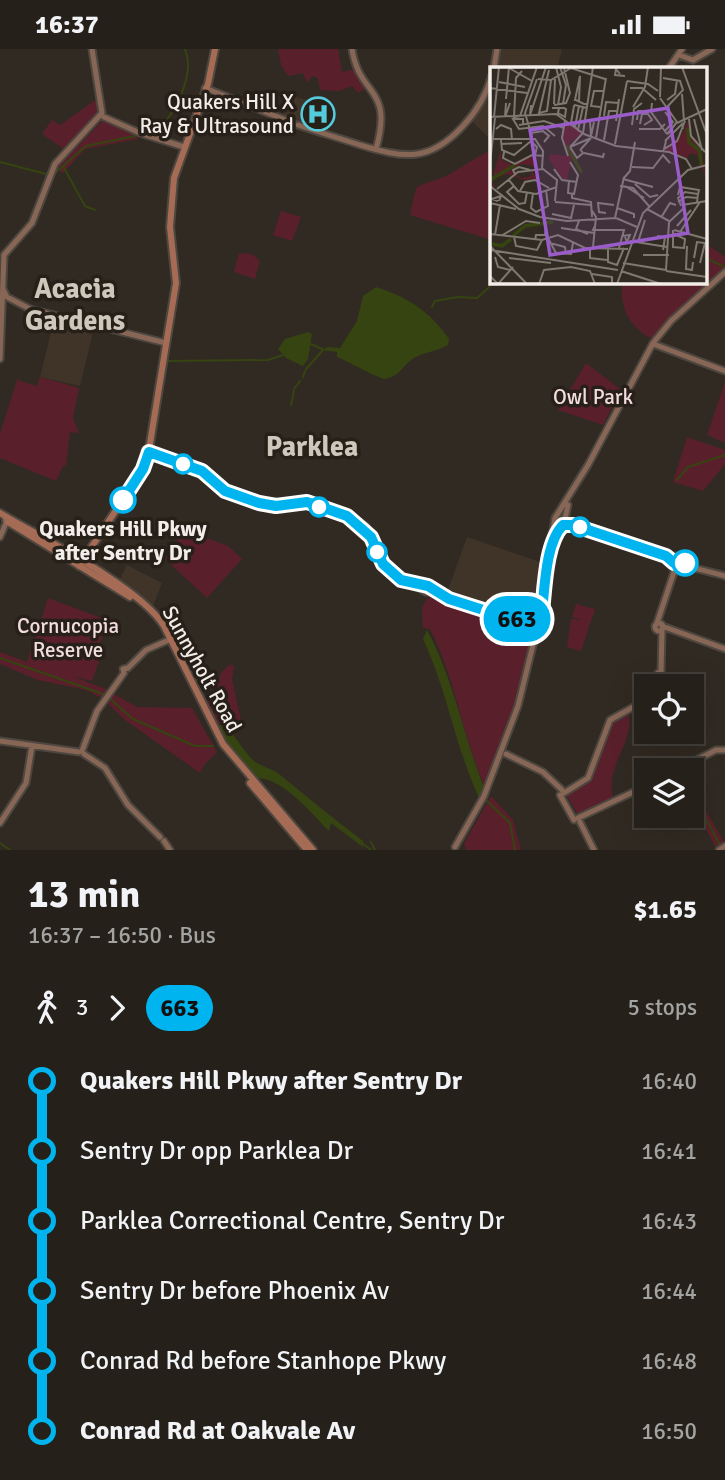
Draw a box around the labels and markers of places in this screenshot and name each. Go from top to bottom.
place label: Quakers Hill X Ray & Ultrasound [139,89,294,139]
hospital icon: Quakers Hill X Ray & Ultrasound [299,95,337,133]
unlabelled marker [173,454,193,474]
marker: Quakers Hill Pkwy after Sentry Dr [110,487,136,513]
unlabelled marker [309,497,329,517]
place label: Quakers Hill Pkwy after Sentry Dr [39,516,207,566]
unlabelled marker [570,517,590,537]
unlabelled marker [367,542,387,562]
unlabelled marker [672,550,698,576]

